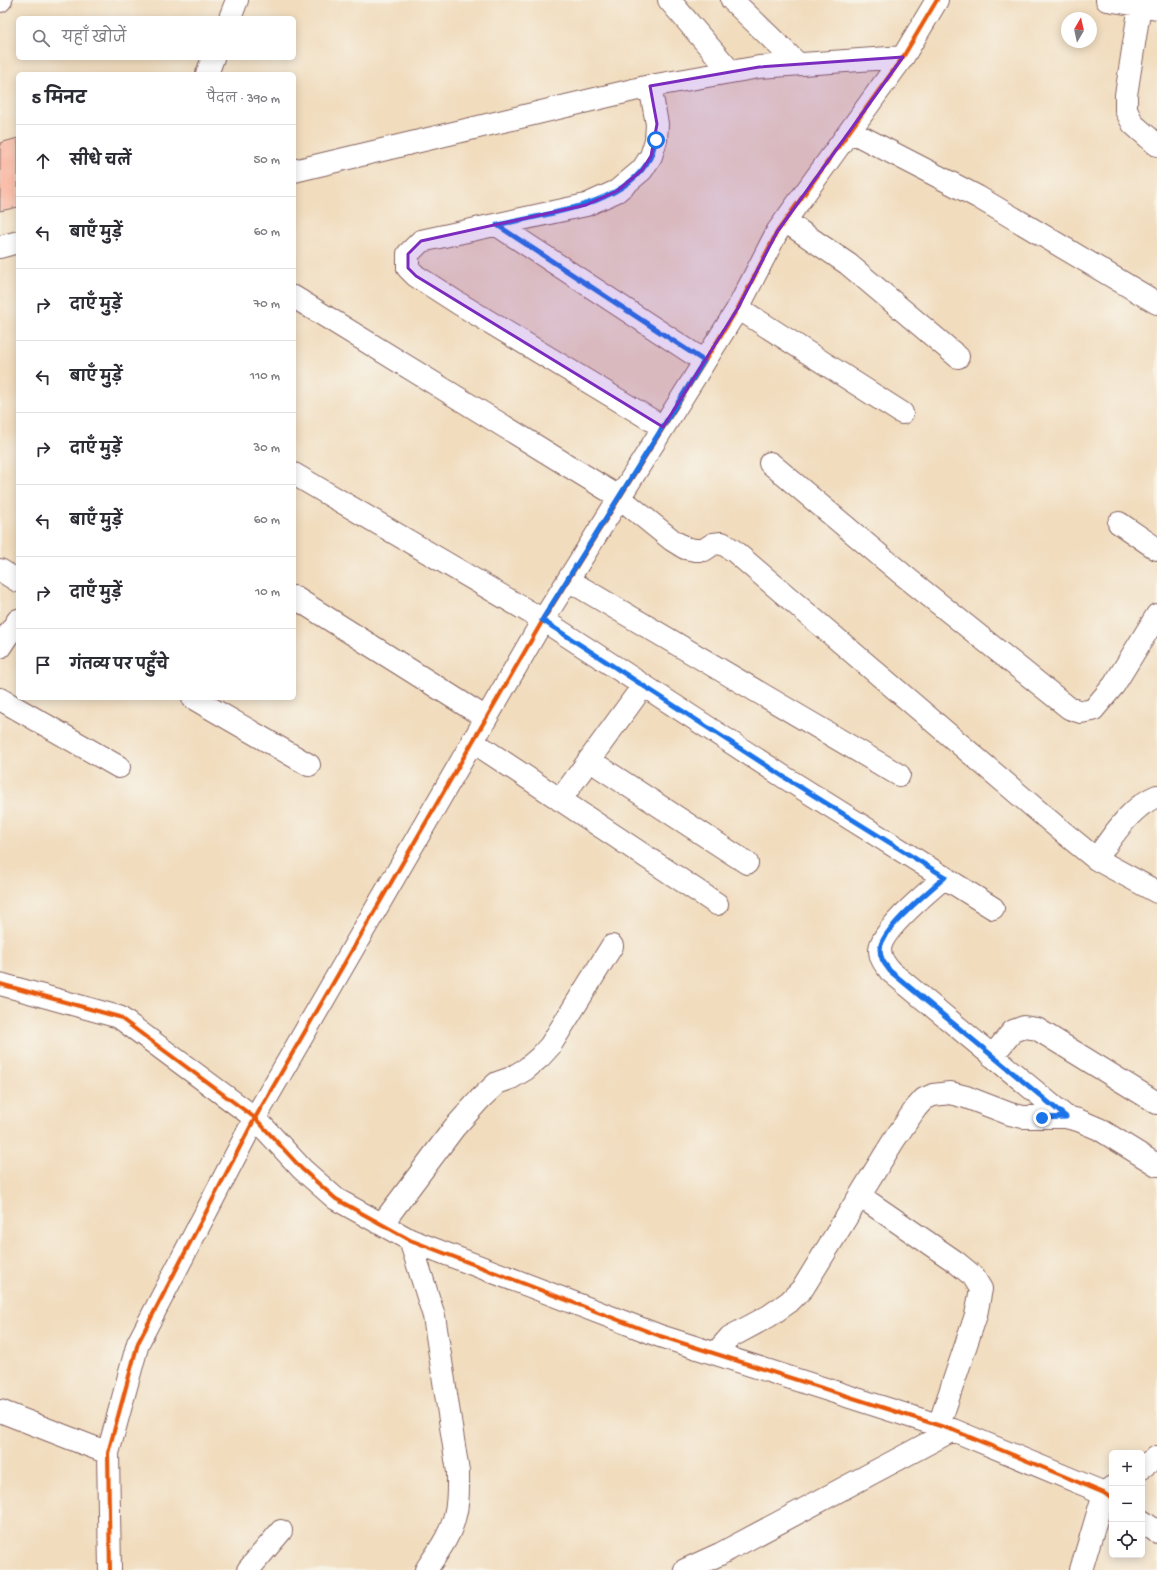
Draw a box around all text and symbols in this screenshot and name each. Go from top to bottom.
north arrow [1061,12,1097,48]
search box [16,16,296,60]
icon: search [30,27,52,49]
text: यहाँ खोजें [62,30,126,48]
text: 5 मिनट [32,90,86,110]
text: पैदल · 390 m [207,92,280,107]
route start [647,131,665,149]
icon: ahead [32,150,54,172]
text: सीधे चलें [70,153,131,171]
text: 50 m [253,153,280,168]
icon: left [32,222,54,244]
text: बाएँ मुड़ें [70,225,122,243]
text: 60 m [254,225,280,240]
icon: right [32,294,54,316]
text: दाएँ मुड़ें [70,297,122,315]
text: 70 m [254,297,280,312]
icon: left [32,366,54,388]
text: बाएँ मुड़ें [70,369,122,387]
text: 110 m [250,369,280,384]
icon: right [32,438,54,460]
text: दाएँ मुड़ें [70,441,122,459]
text: 30 m [254,441,280,456]
icon: left [32,510,54,532]
text: बाएँ मुड़ें [70,513,122,531]
text: 60 m [254,513,280,528]
icon: right [32,582,54,604]
text: दाएँ मुड़ें [70,585,122,603]
text: 10 m [255,585,280,600]
icon: arrive [32,654,54,676]
text: गंतव्य पर पहुँचे [70,657,168,675]
route end [1033,1109,1051,1127]
map controls [1109,1450,1145,1558]
button: + [1109,1450,1145,1486]
button: − [1109,1486,1145,1522]
button: locate [1109,1522,1145,1558]

